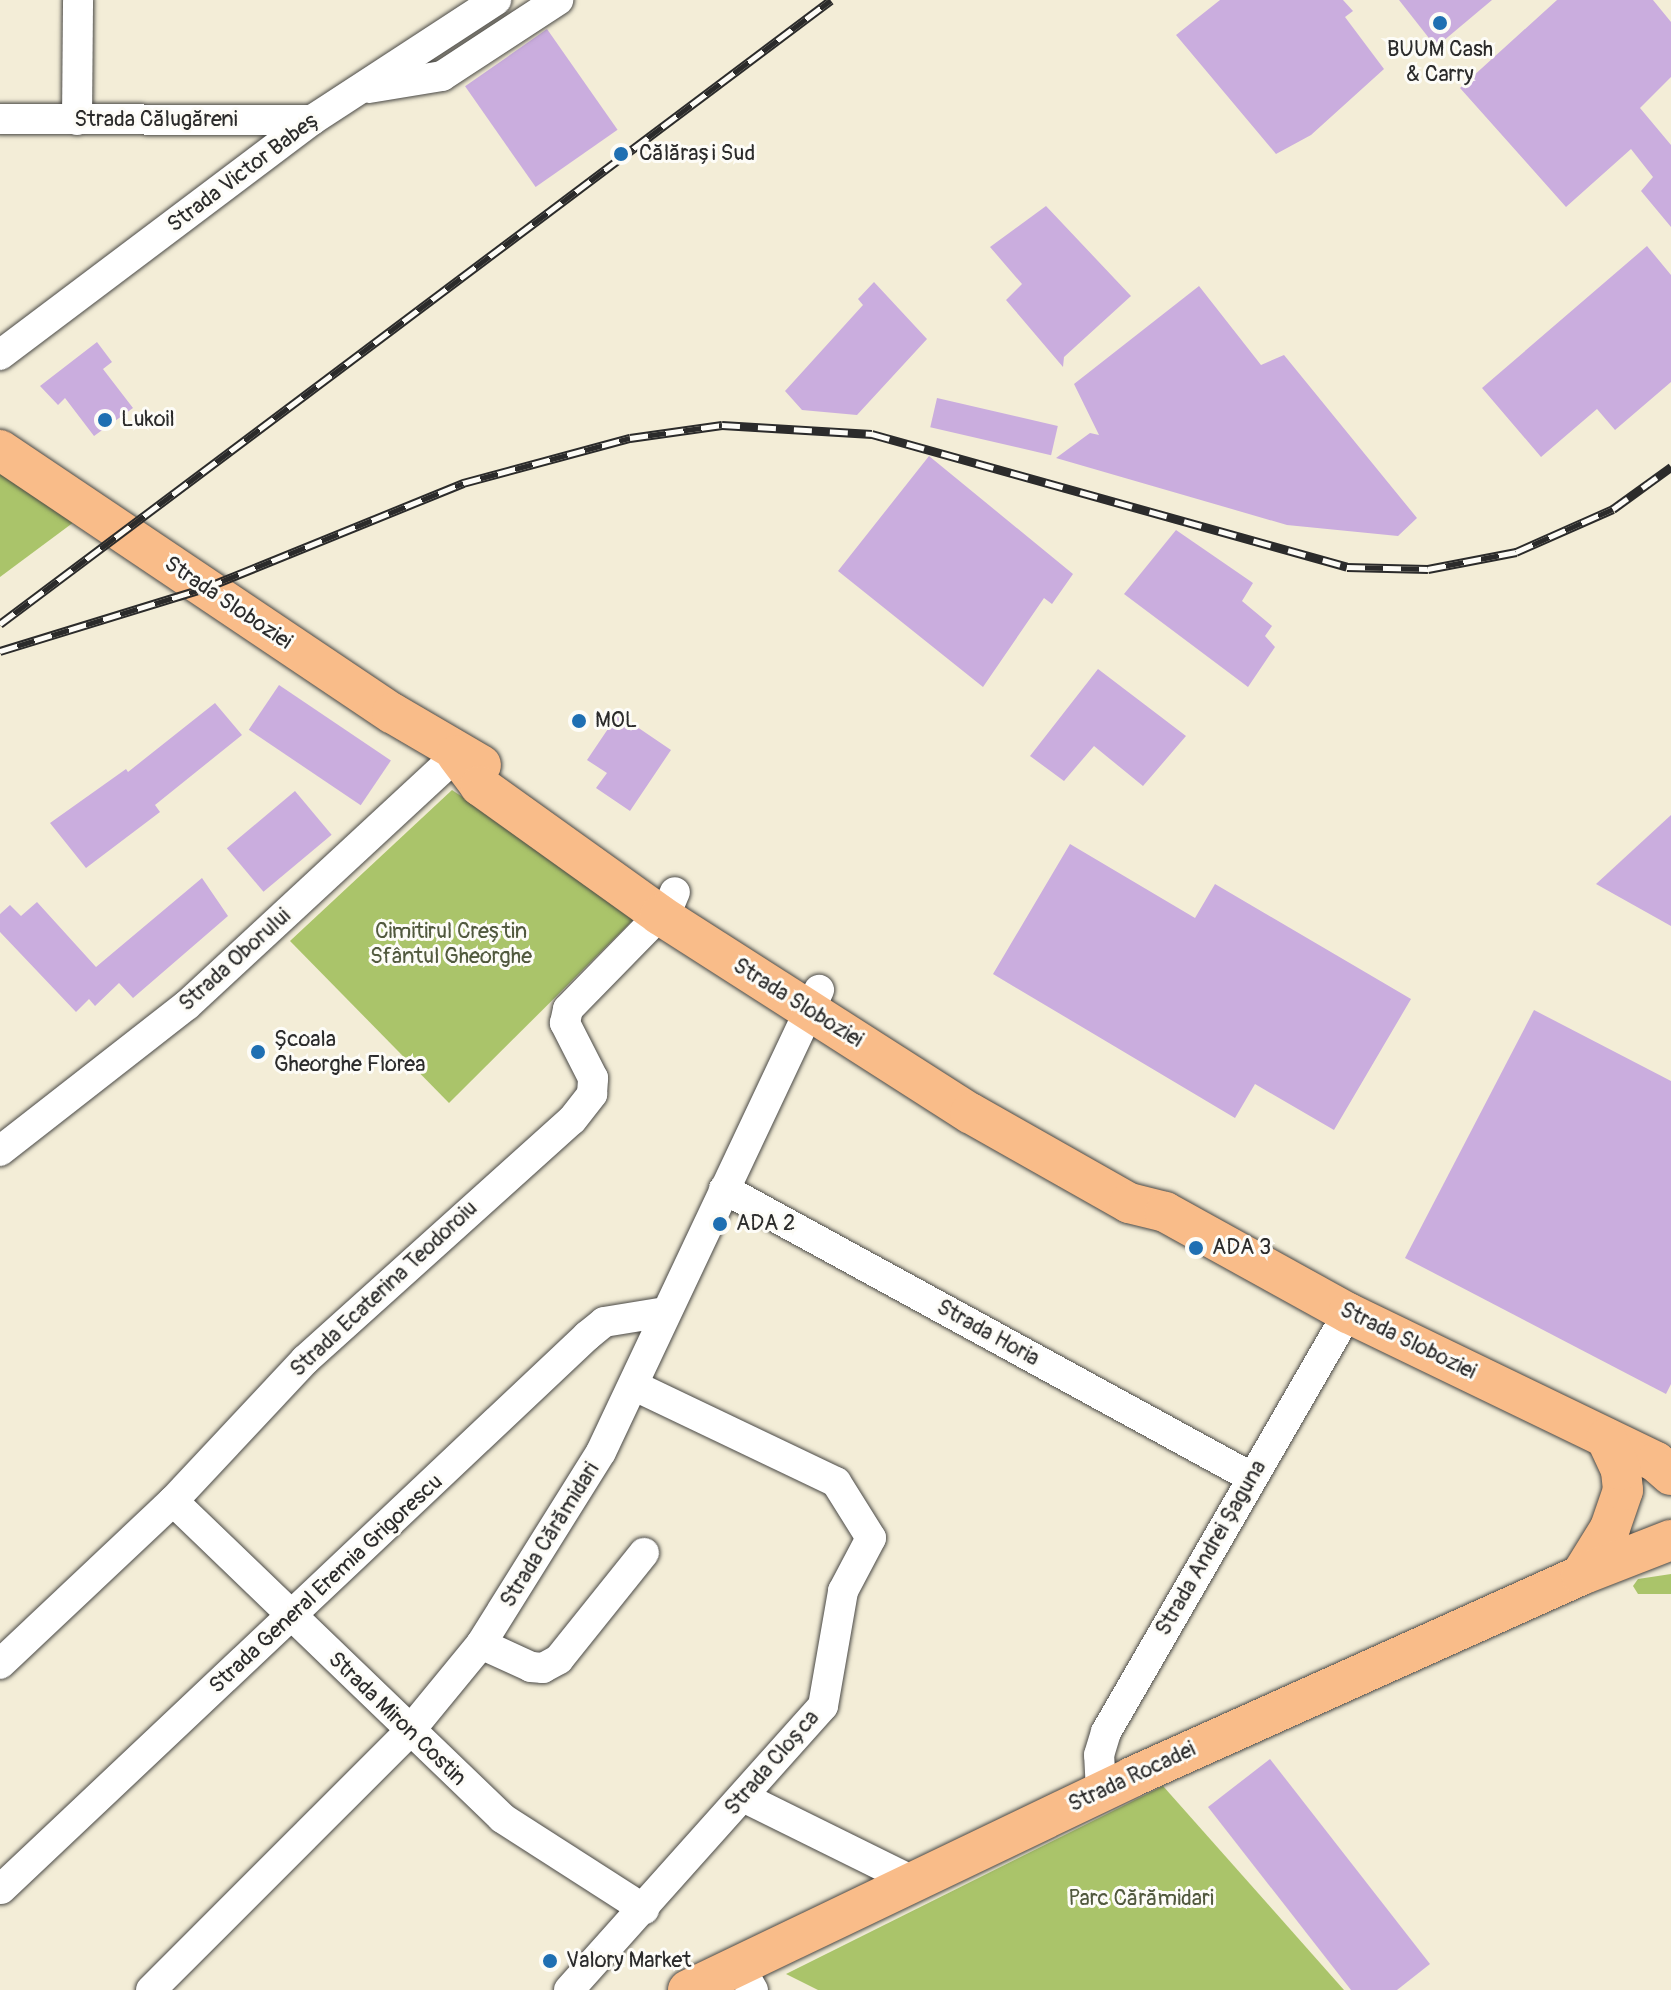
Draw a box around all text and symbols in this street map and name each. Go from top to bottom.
marker: BUUM Cash & Carry [1431,14,1449,32]
place label: BUUM Cash & Carry [1387,36,1493,88]
street label: Strada Victor Babeș [162,106,326,238]
street label: Strada Călugăreni [74,107,238,133]
place label: Călărași Sud [639,141,755,167]
marker: Călărași Sud [610,143,632,165]
place label: Lukoil [121,407,175,433]
marker: Lukoil [96,411,114,429]
street label: Strada Sloboziei [159,551,297,655]
place label: MOL [595,708,637,734]
marker: MOL [570,712,588,730]
street label: Strada Oborului [174,903,296,1017]
park label: Cimitirul Creștin Sfântul Gheorghe [370,918,532,970]
street label: Strada Sloboziei [728,953,868,1053]
place label: Școala Gheorghe Florea [274,1026,425,1078]
marker: Școala Gheorghe Florea [249,1043,267,1061]
street label: Strada Ecaterina Teodoroiu [285,1195,483,1383]
place label: ADA 2 [736,1211,795,1237]
marker: ADA 2 [711,1215,729,1233]
place label: ADA 3 [1212,1235,1271,1261]
marker: ADA 3 [1187,1239,1205,1257]
street label: Strada Horia [932,1294,1044,1372]
street label: Strada Sloboziei [1336,1297,1480,1385]
street label: Strada Andrei Șaguna [1150,1456,1272,1640]
street label: Strada Cărămidari [495,1458,605,1612]
street label: Strada General Eremia Grigorescu [204,1469,448,1699]
street label: Strada Miron Costin [322,1646,472,1792]
street label: Strada Cloșca [719,1705,825,1821]
street label: Strada Rocadei [1064,1736,1200,1818]
park label: Parc Cărămidari [1068,1886,1214,1912]
place label: Valory Market [566,1948,691,1974]
marker: Valory Market [541,1952,559,1970]

